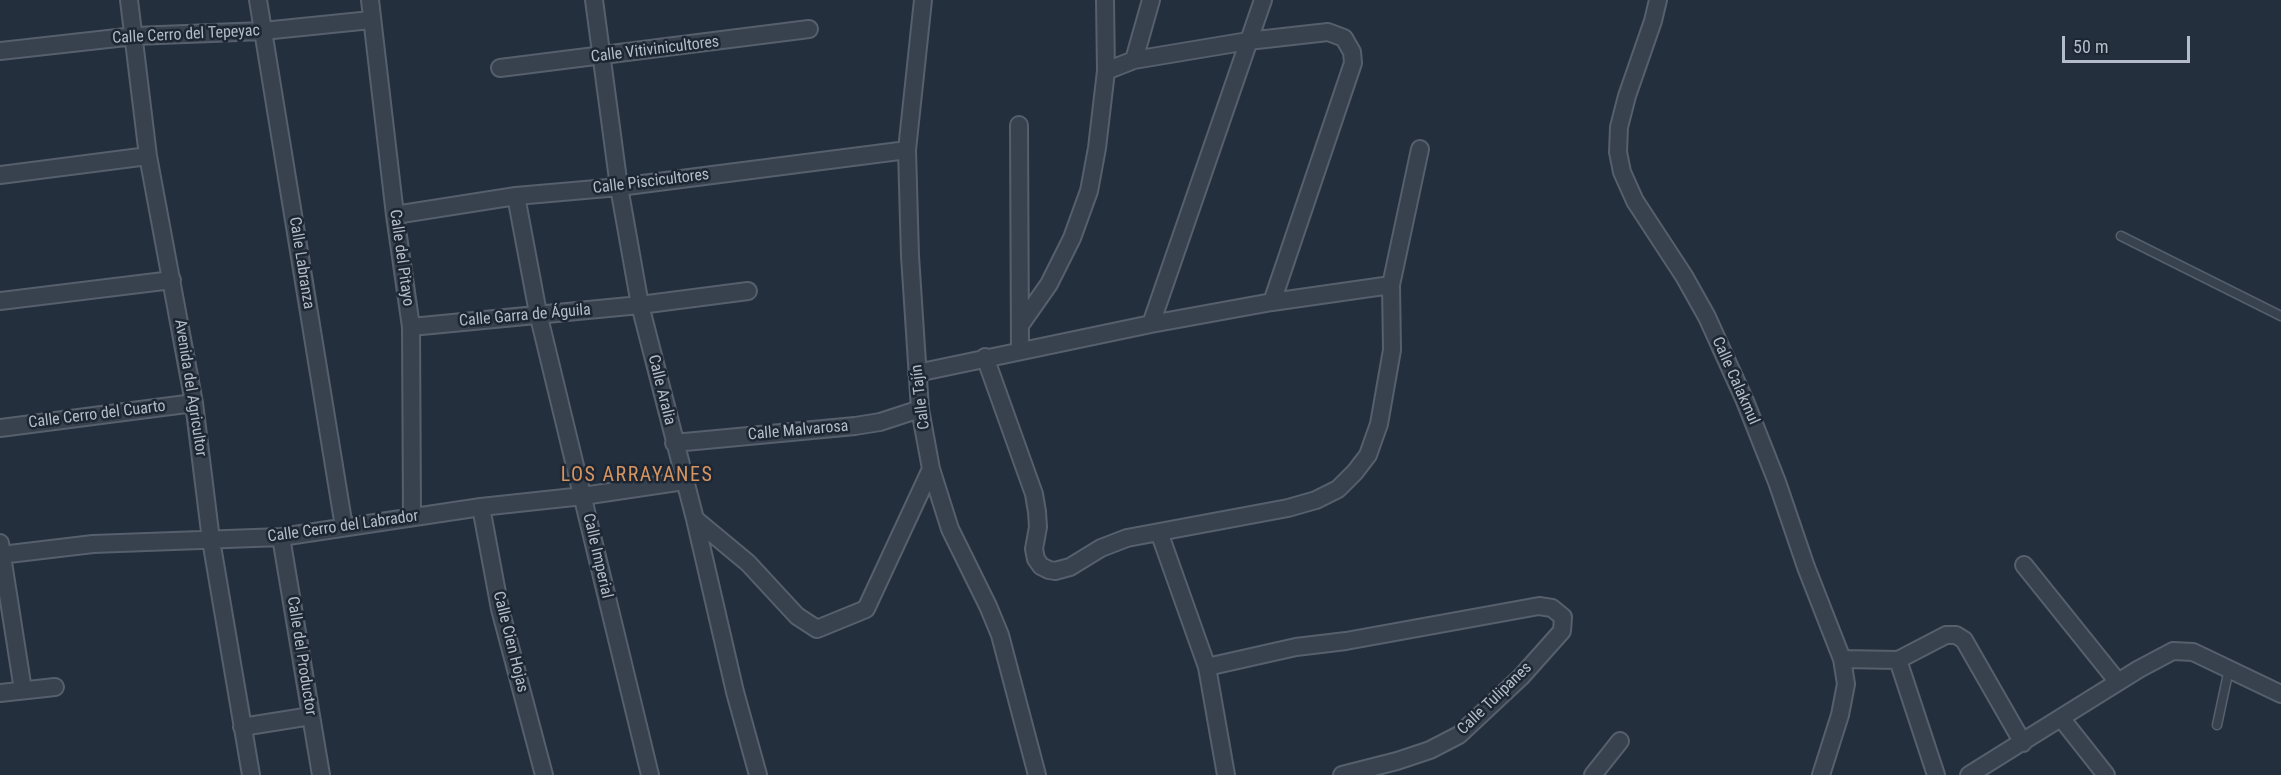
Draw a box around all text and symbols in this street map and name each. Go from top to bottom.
street label: Calle Cerro del Tepeyac [112,22,260,48]
scale bar [2065,24,2192,62]
street label: Calle Vitivinicultores [590,33,720,67]
text: 50 m [2073,36,2108,57]
street label: Calle Piscicultores [592,165,710,199]
street label: Calle del Pitayo [385,208,417,308]
street label: Calle Labranza [284,216,318,310]
street label: Calle Garra de Águila [458,301,592,331]
street label: Avenida del Agricultor [170,318,210,458]
street label: Calle Calakmul [1707,334,1763,428]
street label: Calle Aralia [643,353,679,427]
street label: Calle Tajín [907,363,935,431]
street label: Calle Cerro del Cuarto [27,397,167,433]
street label: Calle Malvarosa [747,417,849,445]
district label: LOS ARRAYANES [561,464,713,488]
street label: Calle Cerro del Labrador [266,507,420,547]
street label: Calle Imperial [578,512,616,600]
street label: Calle Cien Hojas [488,590,532,694]
street label: Calle del Productor [282,595,320,717]
street label: Calle Tulipanes [1454,659,1536,739]

